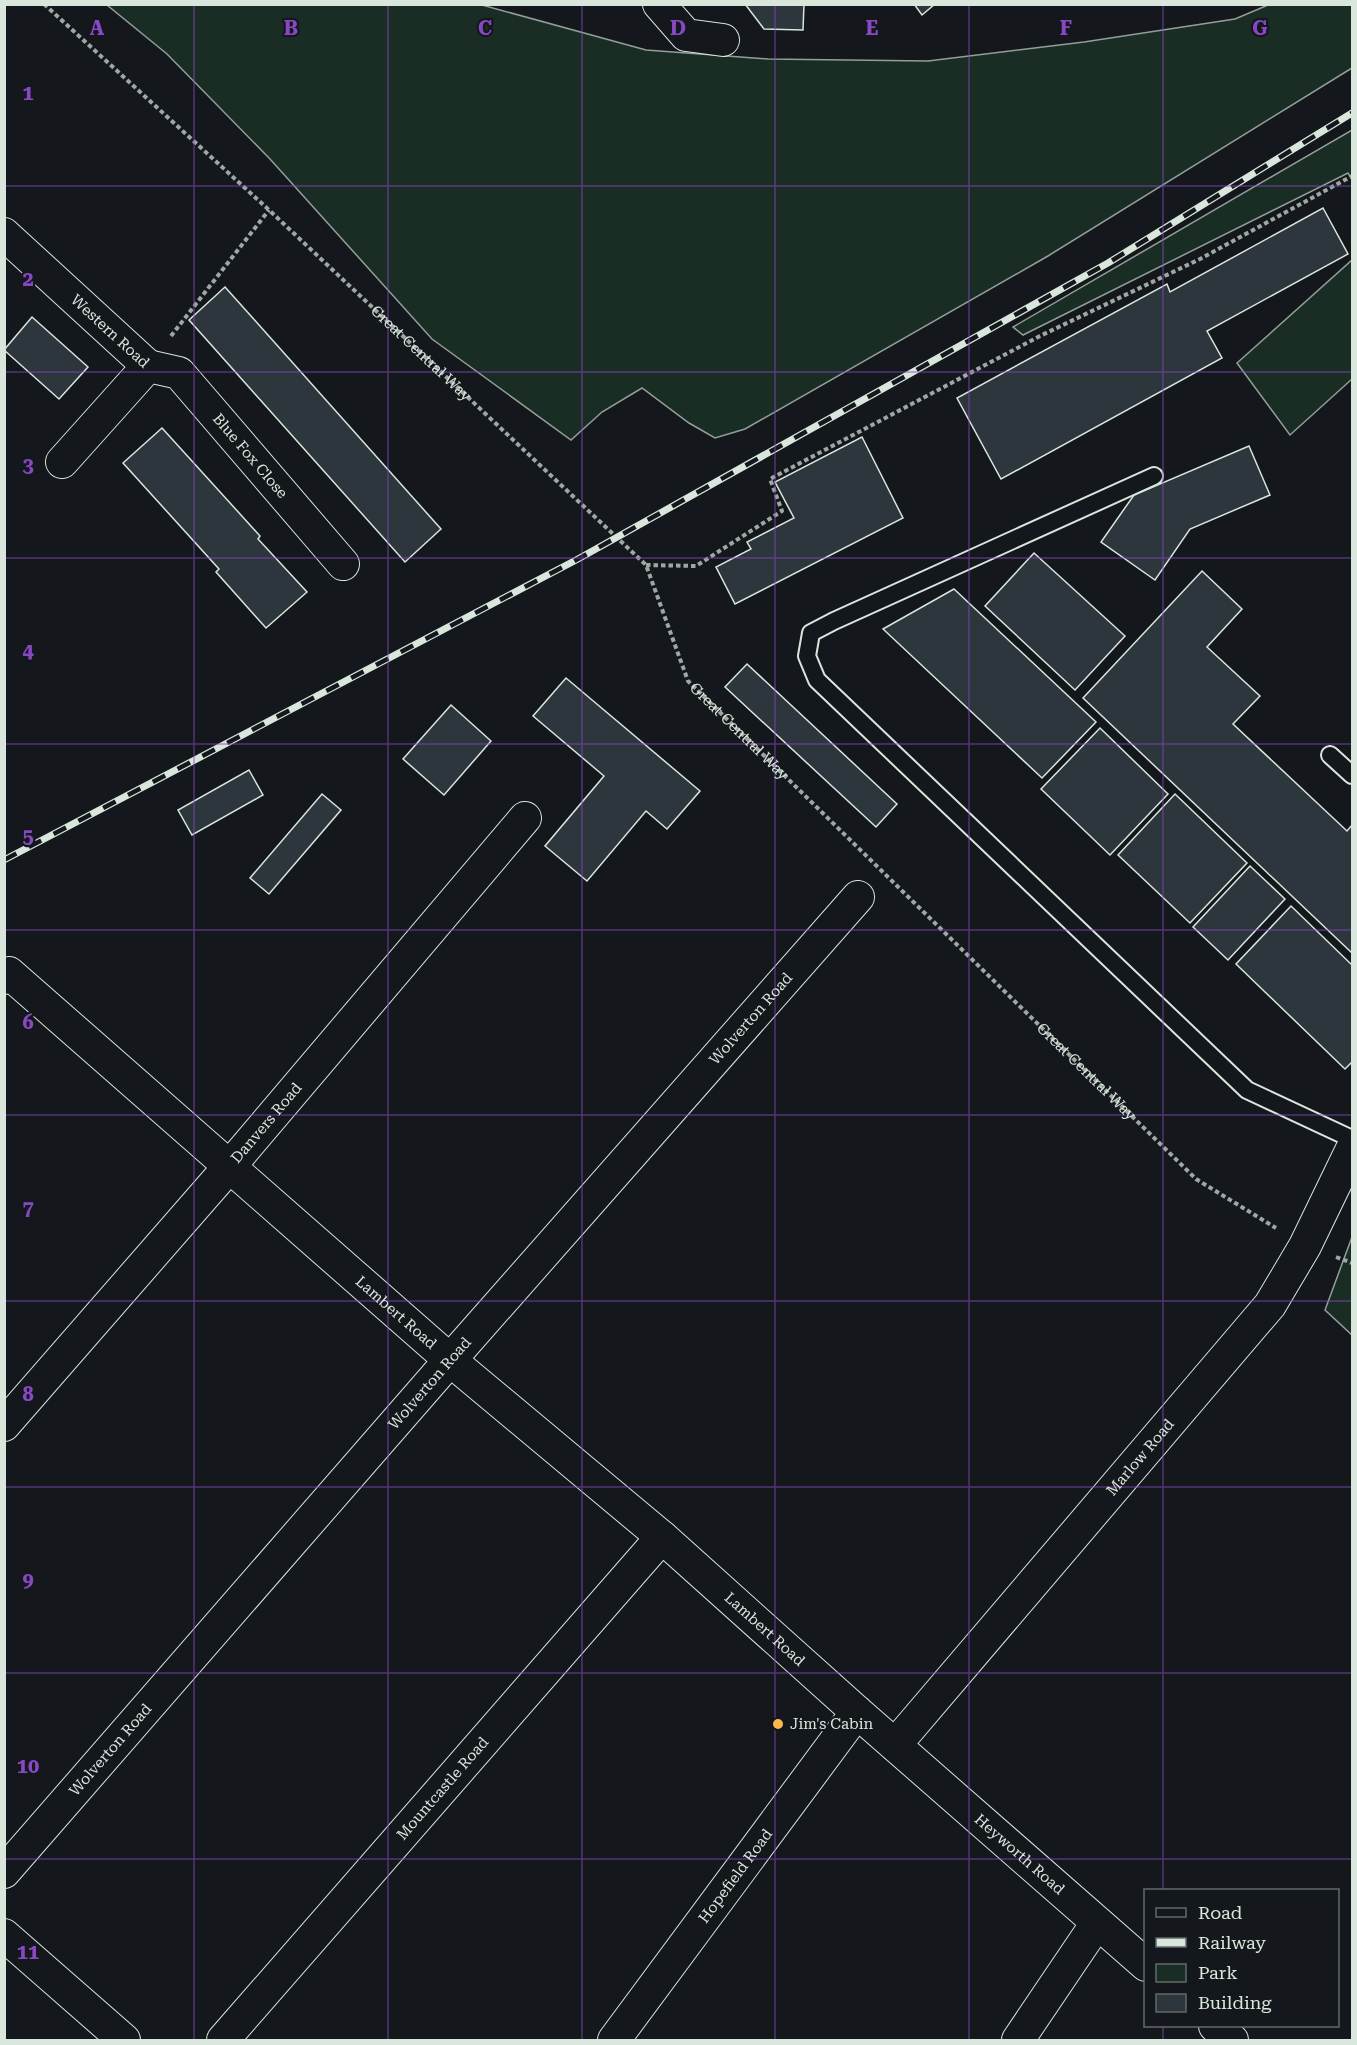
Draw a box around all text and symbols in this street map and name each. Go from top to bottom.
text: A [90,16,105,40]
text: B [284,16,298,40]
text: C [478,16,492,40]
text: D [670,16,686,40]
text: E [866,16,879,40]
text: F [1060,16,1072,40]
text: G [1252,16,1268,40]
text: 1 [22,81,34,105]
text: 2 [22,267,34,291]
street label: Western Road [67,291,153,372]
street label: Great Central Way [367,302,475,405]
street label: Blue Fox Close [209,410,291,502]
text: 3 [22,453,34,477]
text: 4 [22,639,34,663]
street label: Great Central Way [686,679,793,784]
text: 5 [22,824,34,848]
street label: Wolverton Road [706,969,796,1068]
text: 6 [22,1010,34,1034]
street label: Great Central Way [1033,1019,1140,1124]
street label: Danvers Road [227,1079,306,1167]
text: 7 [22,1196,34,1220]
street label: Lambert Road [352,1272,440,1353]
street label: Wolverton Road [385,1333,475,1433]
text: 8 [22,1382,34,1406]
street label: Marlow Road [1102,1415,1178,1499]
text: 9 [22,1568,34,1592]
street label: Lambert Road [721,1589,809,1670]
street label: Wolverton Road [65,1700,156,1800]
place label: Jim's Cabin [790,1715,874,1733]
marker: Jim's Cabin [771,1717,785,1731]
street label: Mountcastle Road [393,1733,493,1844]
text: 10 [17,1754,39,1778]
street label: Heyworth Road [971,1810,1068,1899]
street label: Hopefield Road [695,1825,776,1927]
legend [1144,1889,1339,2027]
text: Road [1198,1902,1243,1923]
text: Railway [1198,1932,1266,1953]
text: 11 [17,1940,39,1964]
text: Park [1198,1962,1238,1983]
text: Building [1198,1992,1272,2013]

